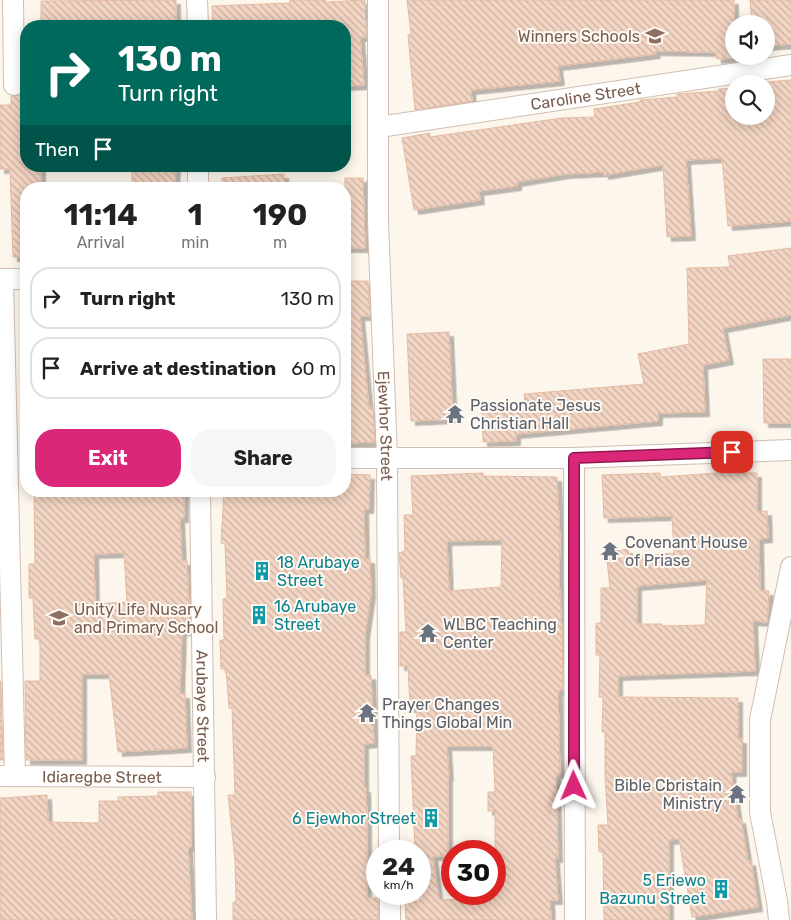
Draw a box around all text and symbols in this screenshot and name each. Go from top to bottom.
map controls [725,15,775,125]
button: sound [725,15,775,65]
school or university icon: Winners Schools [644,25,666,47]
place label: Winners Schools [518,27,640,46]
text: 130 m [118,38,222,80]
icon: right [35,40,100,105]
button: search [725,75,775,125]
street label: Caroline Street [529,78,642,114]
text: Turn right [118,80,218,107]
icon: arrive [89,135,117,163]
text: Then [35,138,79,161]
text: 11:14 [64,197,138,233]
text: 1 [188,197,203,233]
text: 190 [253,197,307,233]
text: Arrival [77,233,125,252]
text: min [181,233,209,252]
text: m [273,233,287,252]
icon: right [37,284,65,312]
text: Turn right [80,287,175,310]
text: 130 m [281,287,334,310]
icon: arrive [37,354,65,382]
text: Arrive at destination [80,357,276,380]
text: 60 m [291,357,336,380]
street label: Ejewhor Street [374,370,397,481]
place label: Passionate Jesus Christian Hall [470,396,601,433]
temple icon: Passionate Jesus Christian Hall [444,403,466,425]
button: Exit [35,429,181,487]
button: Share [191,429,336,487]
pin [711,431,753,473]
icon: arrive [718,438,746,466]
place label: Covenant House of Priase [625,533,748,570]
temple icon: Covenant House of Priase [599,540,621,562]
place label: 18 Arubaye Street [277,553,360,590]
building icon: 18 Arubaye Street [251,560,273,582]
place label: 16 Arubaye Street [274,597,356,634]
place label: Unity Life Nusary and Primary School [74,600,218,637]
building icon: 16 Arubaye Street [248,604,270,626]
school or university icon: Unity Life Nusary and Primary School [48,607,70,629]
place label: WLBC Teaching Center [443,615,557,652]
temple icon: WLBC Teaching Center [417,622,439,644]
street label: Arubaye Street [193,650,213,762]
place label: Prayer Changes Things Global Min [382,695,512,732]
temple icon: Prayer Changes Things Global Min [356,702,378,724]
position arrow [547,759,599,811]
street label: Idiaregbe Street [42,767,162,786]
place label: Bible Cbristain Ministry [614,776,722,813]
temple icon: Bible Cbristain Ministry [726,783,748,805]
building icon: 6 Ejewhor Street [420,807,442,829]
place label: 6 Ejewhor Street [292,809,416,828]
speed limit sign: 30 [441,840,506,905]
text: 24 [382,852,415,881]
place label: 5 Eriewo Bazunu Street [599,871,706,908]
text: km/h [384,878,413,892]
building icon: 5 Eriewo Bazunu Street [710,878,732,900]

